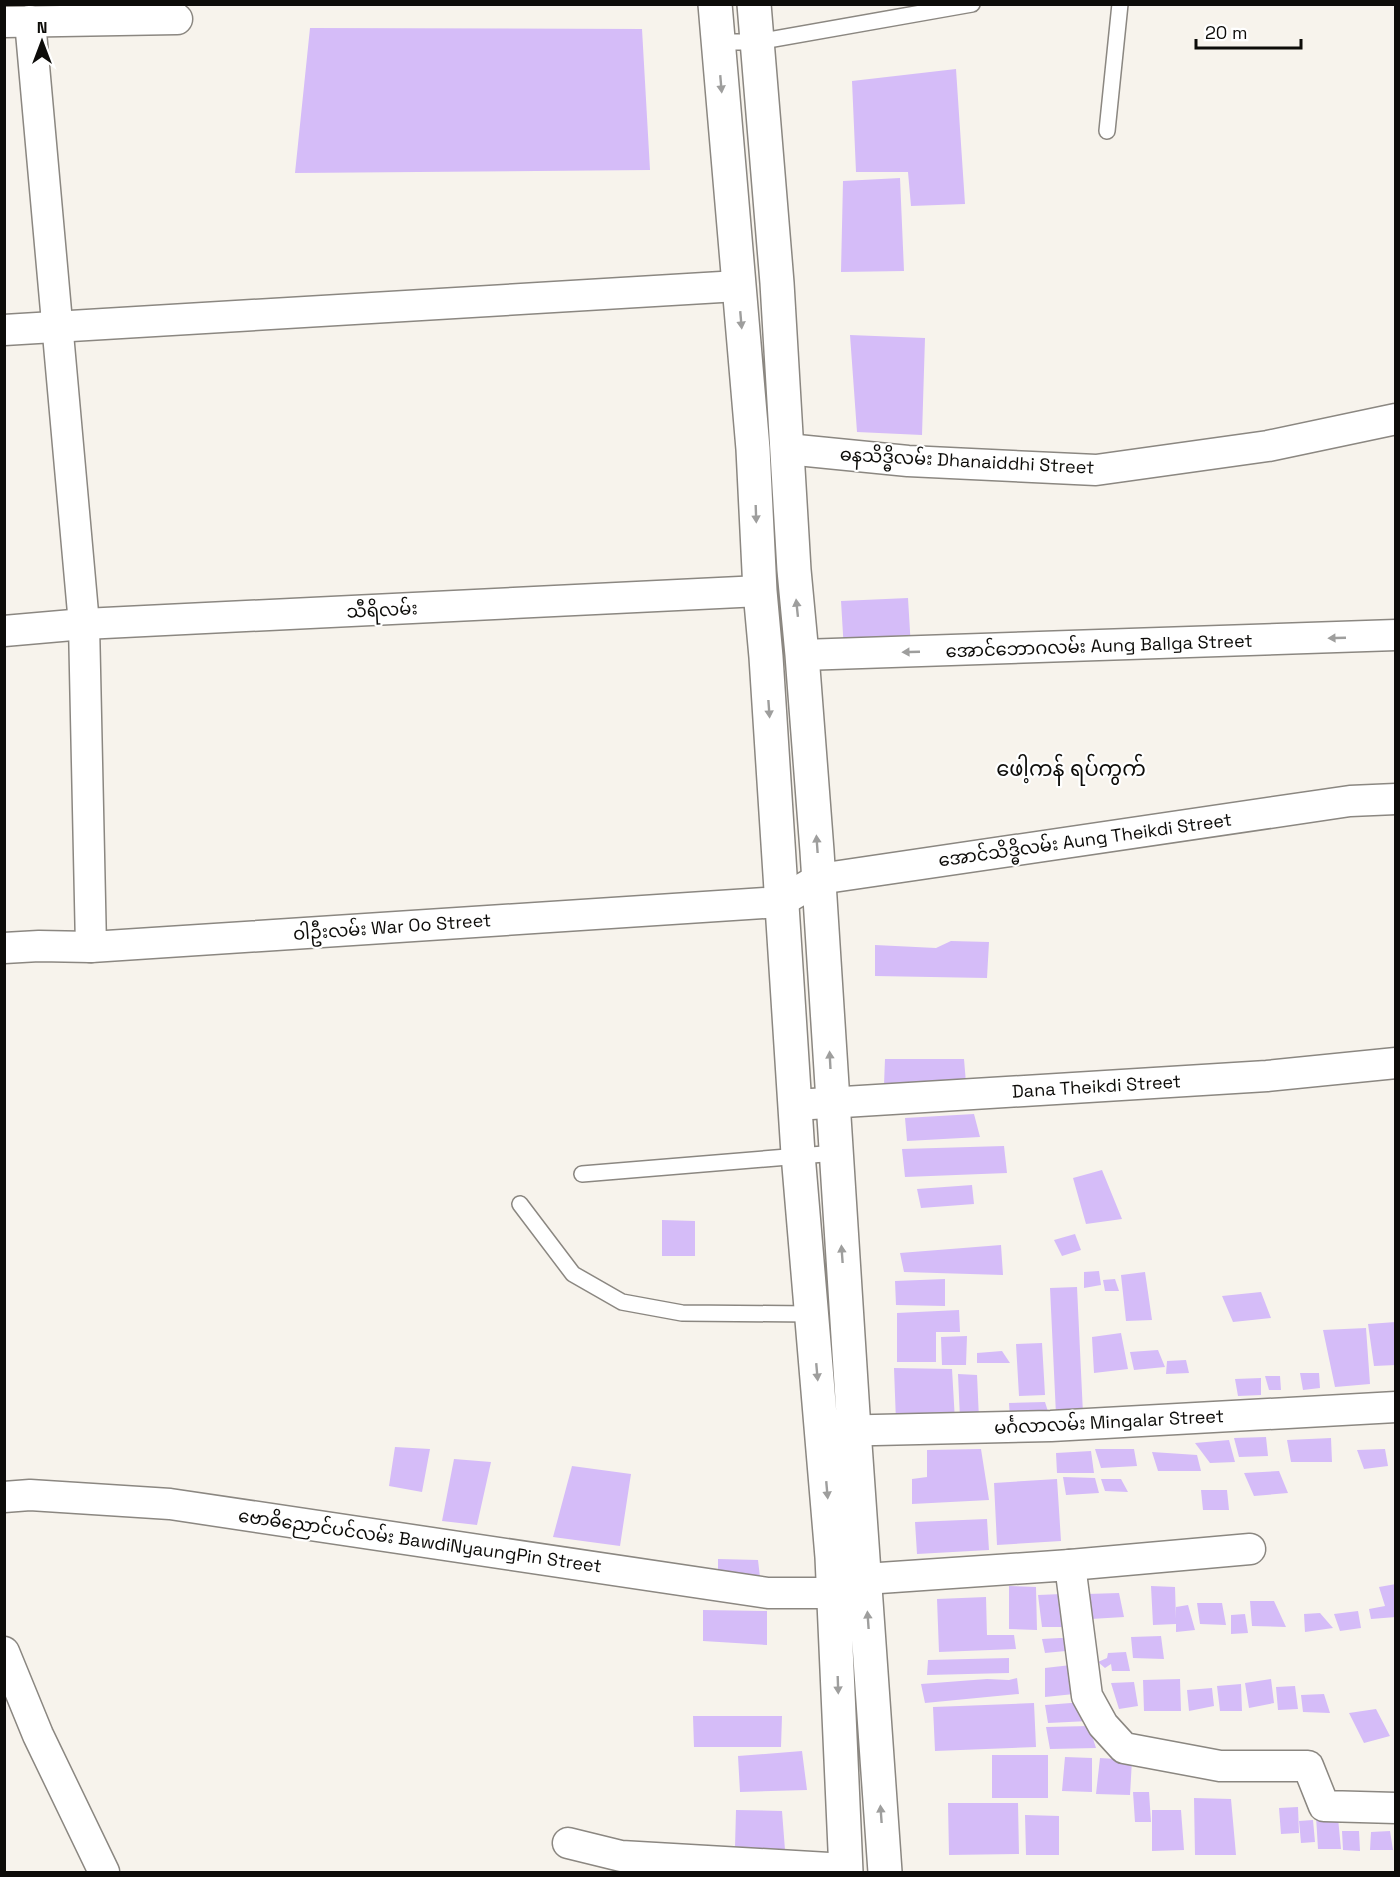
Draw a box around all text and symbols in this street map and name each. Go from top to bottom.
north arrow [12,12,72,72]
scale bar [1196,12,1301,50]
text: N [37,17,47,38]
text: 20 m [1205,21,1248,44]
one-way arrow [716,74,726,93]
one-way arrow [736,310,746,329]
street label: ဓနသိဒ္ဓိလမ်း Dhanaiddhi Street [839,440,1095,483]
one-way arrow [752,505,761,524]
street label: သီရိလမ်း [346,594,418,627]
one-way arrow [793,598,802,617]
street label: အောင်ဘောဂလမ်း Aung Ballga Street [945,628,1253,662]
one-way arrow [1328,633,1347,642]
one-way arrow [902,647,921,657]
one-way arrow [764,699,774,718]
district label: ဖေါ့ကန် ရပ်ကွက် [996,753,1146,786]
street label: အောင်သိဒ္ဓိလမ်း Aung Theikdi Street [937,806,1234,876]
one-way arrow [812,835,822,854]
street label: ဝါဦးလမ်း War Oo Street [292,907,492,949]
one-way arrow [825,1050,834,1069]
street label: Dana Theikdi Street [1011,1069,1182,1103]
one-way arrow [838,1245,847,1264]
one-way arrow [812,1363,822,1382]
street label: မင်္ဂလာလမ်း Mingalar Street [993,1403,1224,1439]
one-way arrow [822,1480,832,1499]
street label: ဗောဓိညောင်ပင်လမ်း BawdiNyaungPin Street [236,1502,603,1581]
one-way arrow [863,1610,873,1629]
one-way arrow [834,1675,843,1694]
one-way arrow [876,1805,886,1824]

